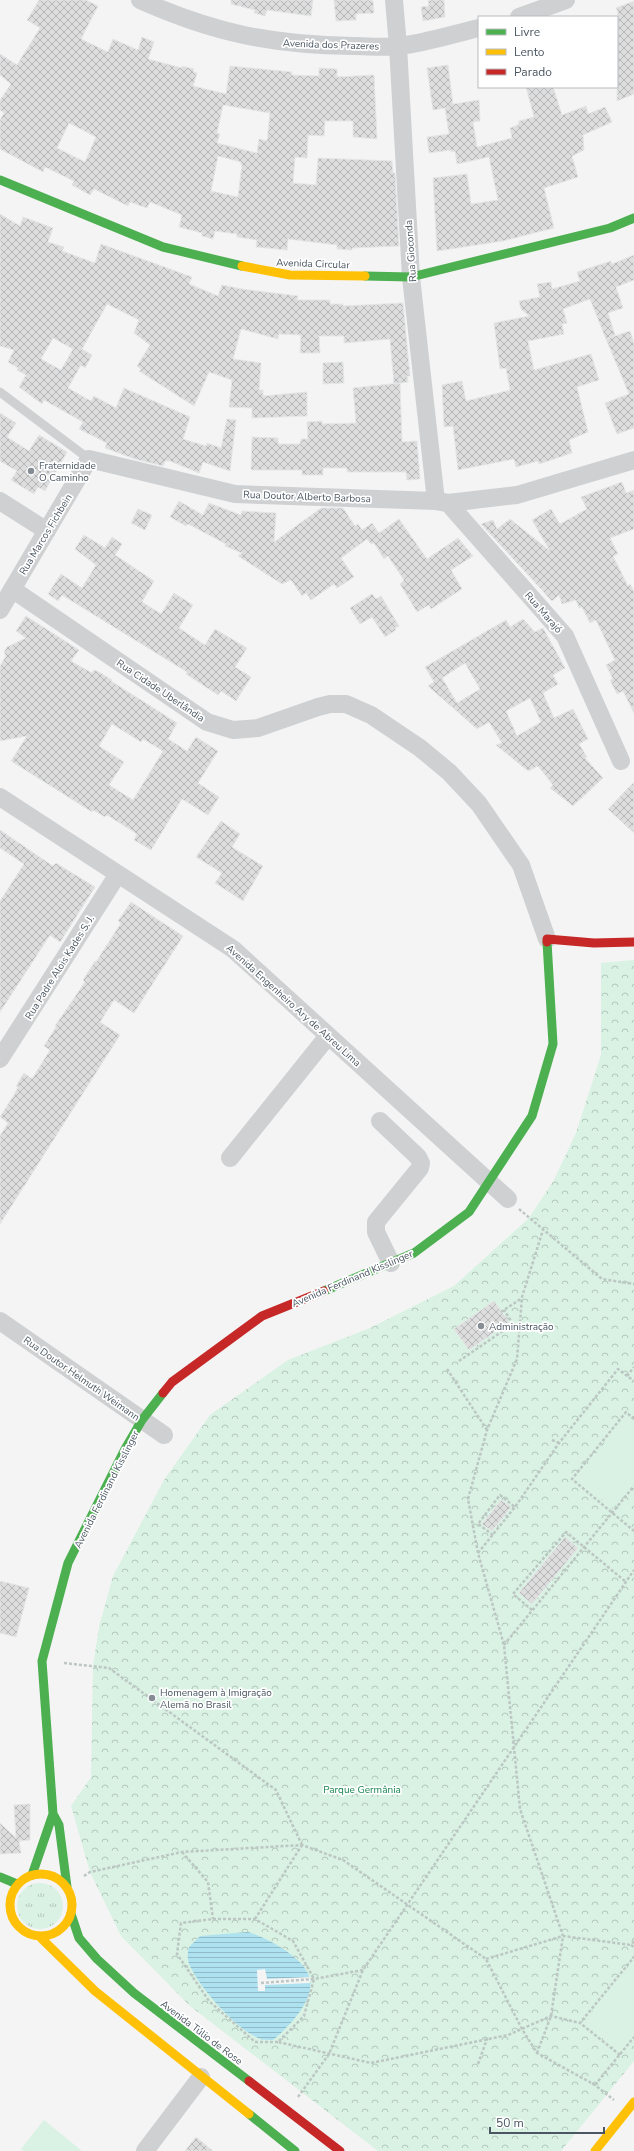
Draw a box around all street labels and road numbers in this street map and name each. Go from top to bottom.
street label: Avenida dos Prazeres [283,36,380,54]
street label: Rua Gioconda [402,219,420,282]
street label: Avenida Circular [276,256,350,272]
street label: Rua Doutor Alberto Barbosa [243,488,371,506]
street label: Rua Marcos Fichbein [16,491,76,578]
street label: Rua Marajó [521,589,565,637]
street label: Rua Cidade Uberlândia [114,656,207,726]
street label: Rua Padre Alois Kades S. J. [22,913,98,1022]
street label: Avenida Engenheiro Ary de Abreu Lima [223,941,364,1070]
street label: Avenida Ferdinand Kisslinger [290,1247,416,1311]
street label: Rua Doutor Helmuth Weimann [20,1333,142,1424]
street label: Avenida Ferdinand Kisslinger [71,1428,143,1551]
street label: Avenida Túlio de Rose [157,1997,245,2068]

